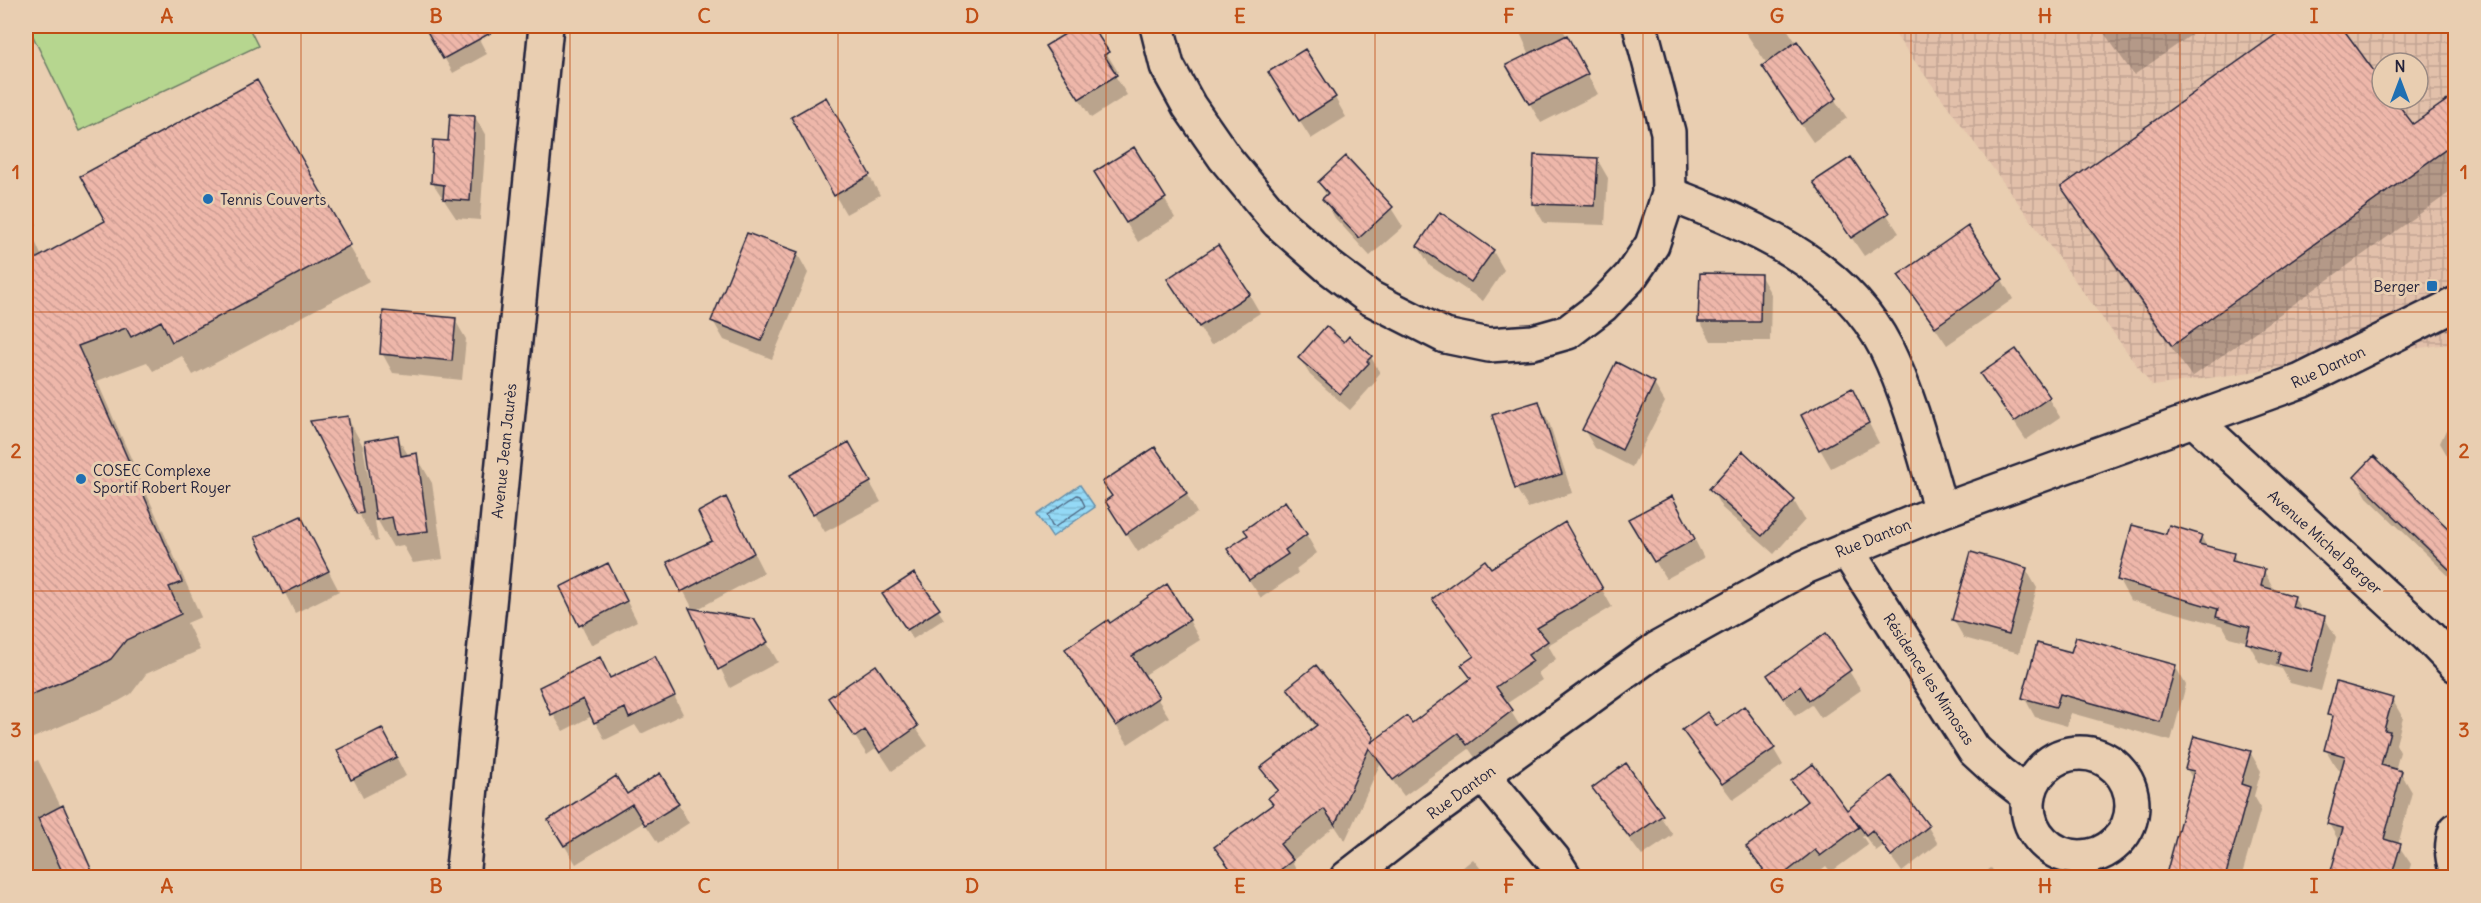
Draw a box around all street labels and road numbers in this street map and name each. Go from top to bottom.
street label: Rue Danton [2288,341,2368,392]
street label: Avenue Jean Jaurès [487,382,521,520]
street label: Avenue Michel Berger [2264,486,2386,598]
street label: Rue Danton [1832,514,1914,562]
street label: Résidence les Mimosas [1879,610,1979,749]
street label: Rue Danton [1423,761,1499,823]

